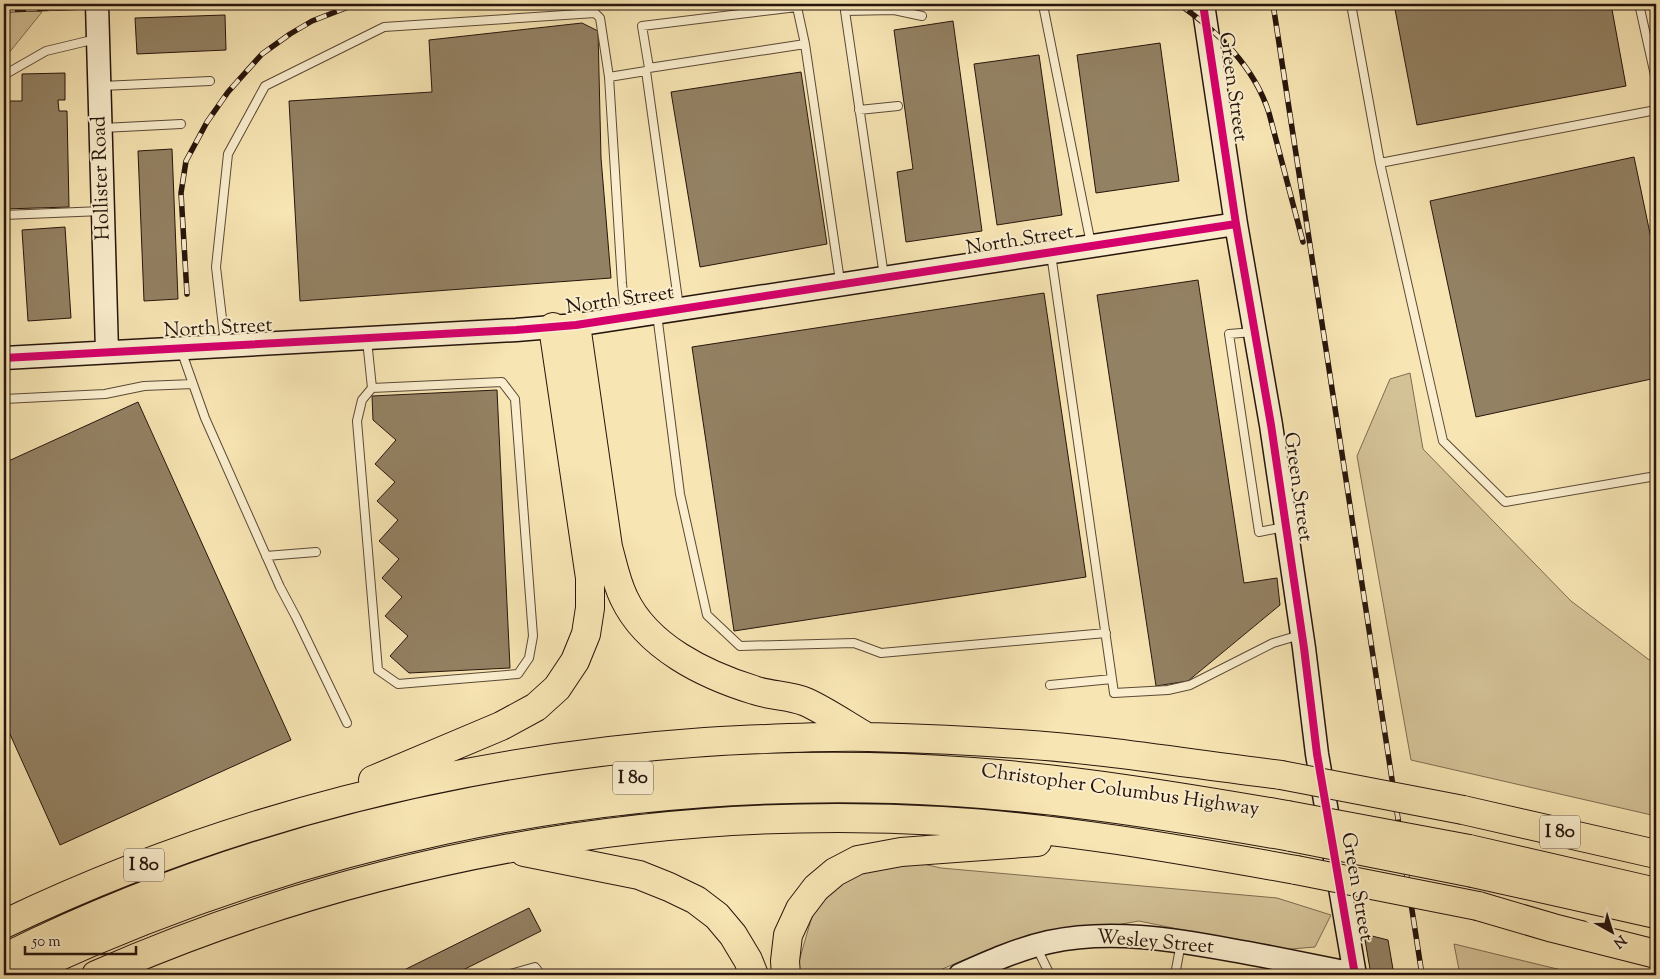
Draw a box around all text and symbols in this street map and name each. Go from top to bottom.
street label: Green Street [1210,30,1254,144]
street label: Hollister Road [85,115,119,241]
street label: North Street [964,218,1076,264]
street label: North Street [564,279,676,323]
street label: North Street [163,312,273,346]
street label: Green Street [1275,430,1319,544]
street label: Christopher Columbus Highway [979,757,1261,825]
road number: I 80 [613,761,653,794]
road number: I 80 [1540,816,1580,849]
street label: Green Street [1332,830,1380,944]
road number: I 80 [124,848,164,882]
north arrow [1588,906,1638,956]
street label: Wesley Street [1095,923,1215,963]
scale bar [25,924,136,956]
text: N [1608,929,1630,952]
text: 50 m [31,932,61,953]

